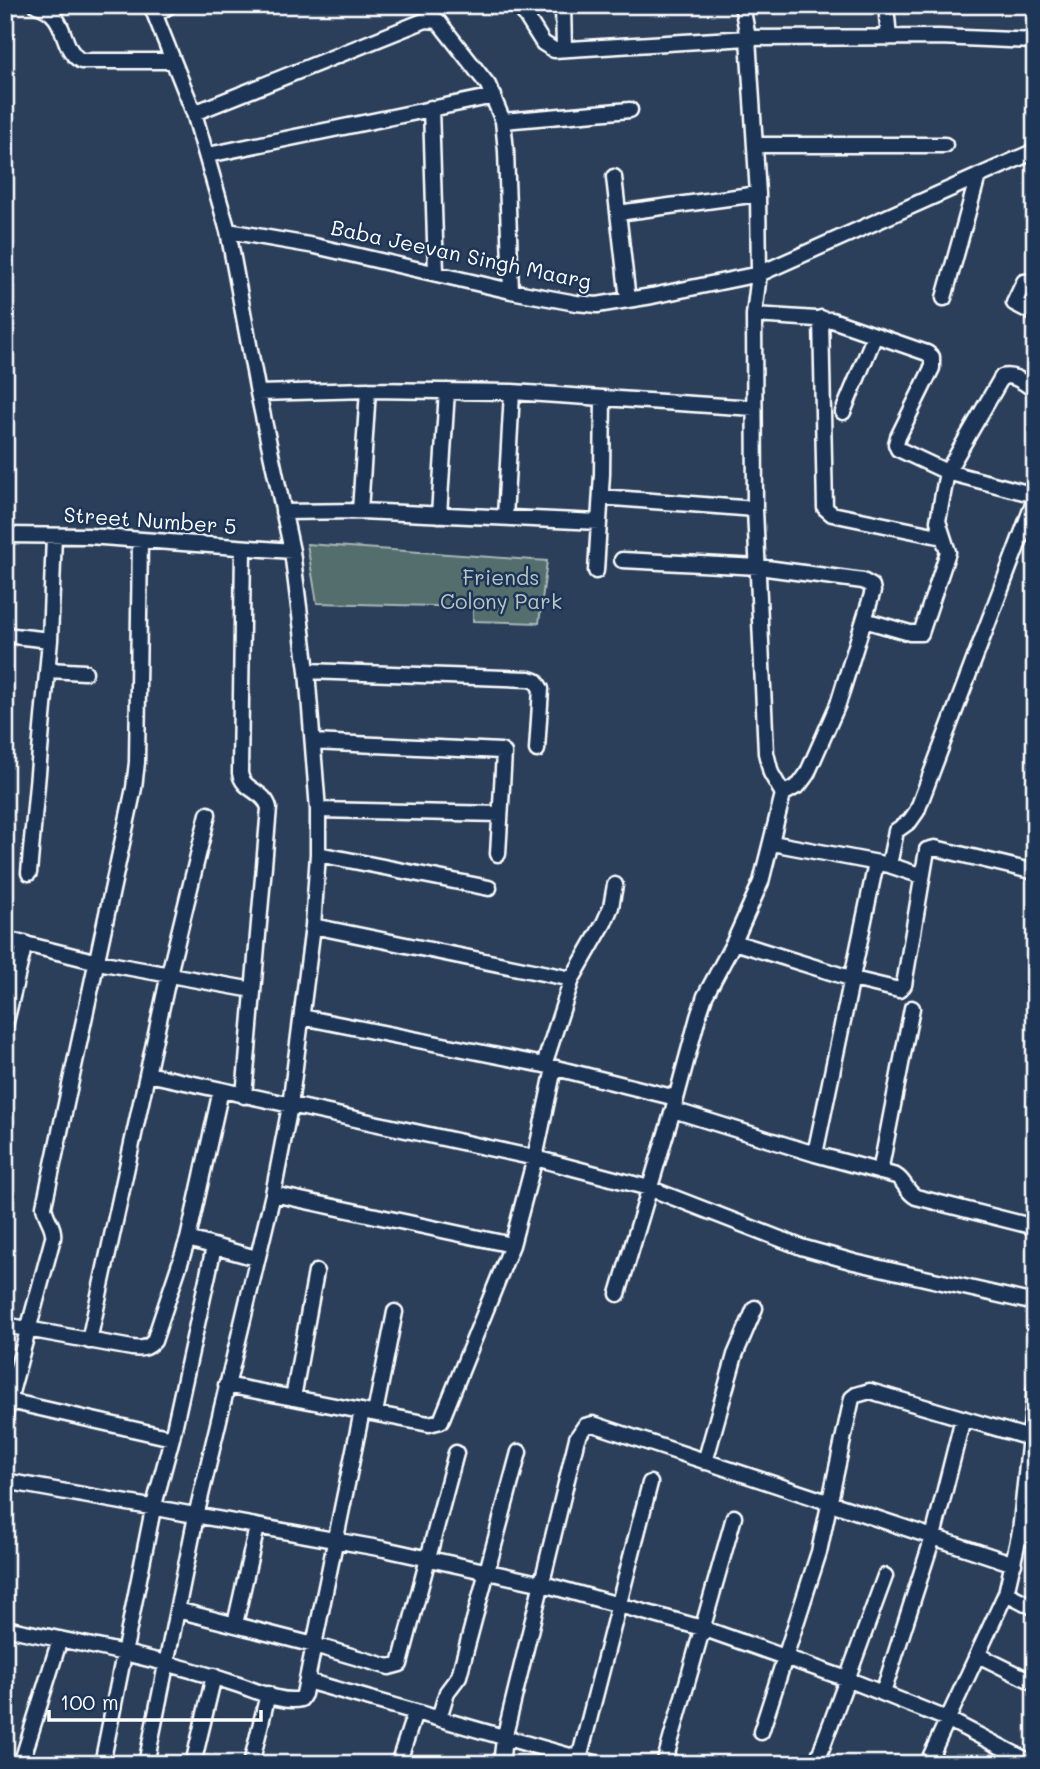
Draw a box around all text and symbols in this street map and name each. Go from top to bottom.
street label: Baba Jeevan Singh Maarg [329,213,594,294]
street label: Street Number 5 [63,500,237,539]
park label: Friends Colony Park [440,563,562,614]
scale bar [49,1678,261,1722]
text: 100 m [60,1688,119,1715]

